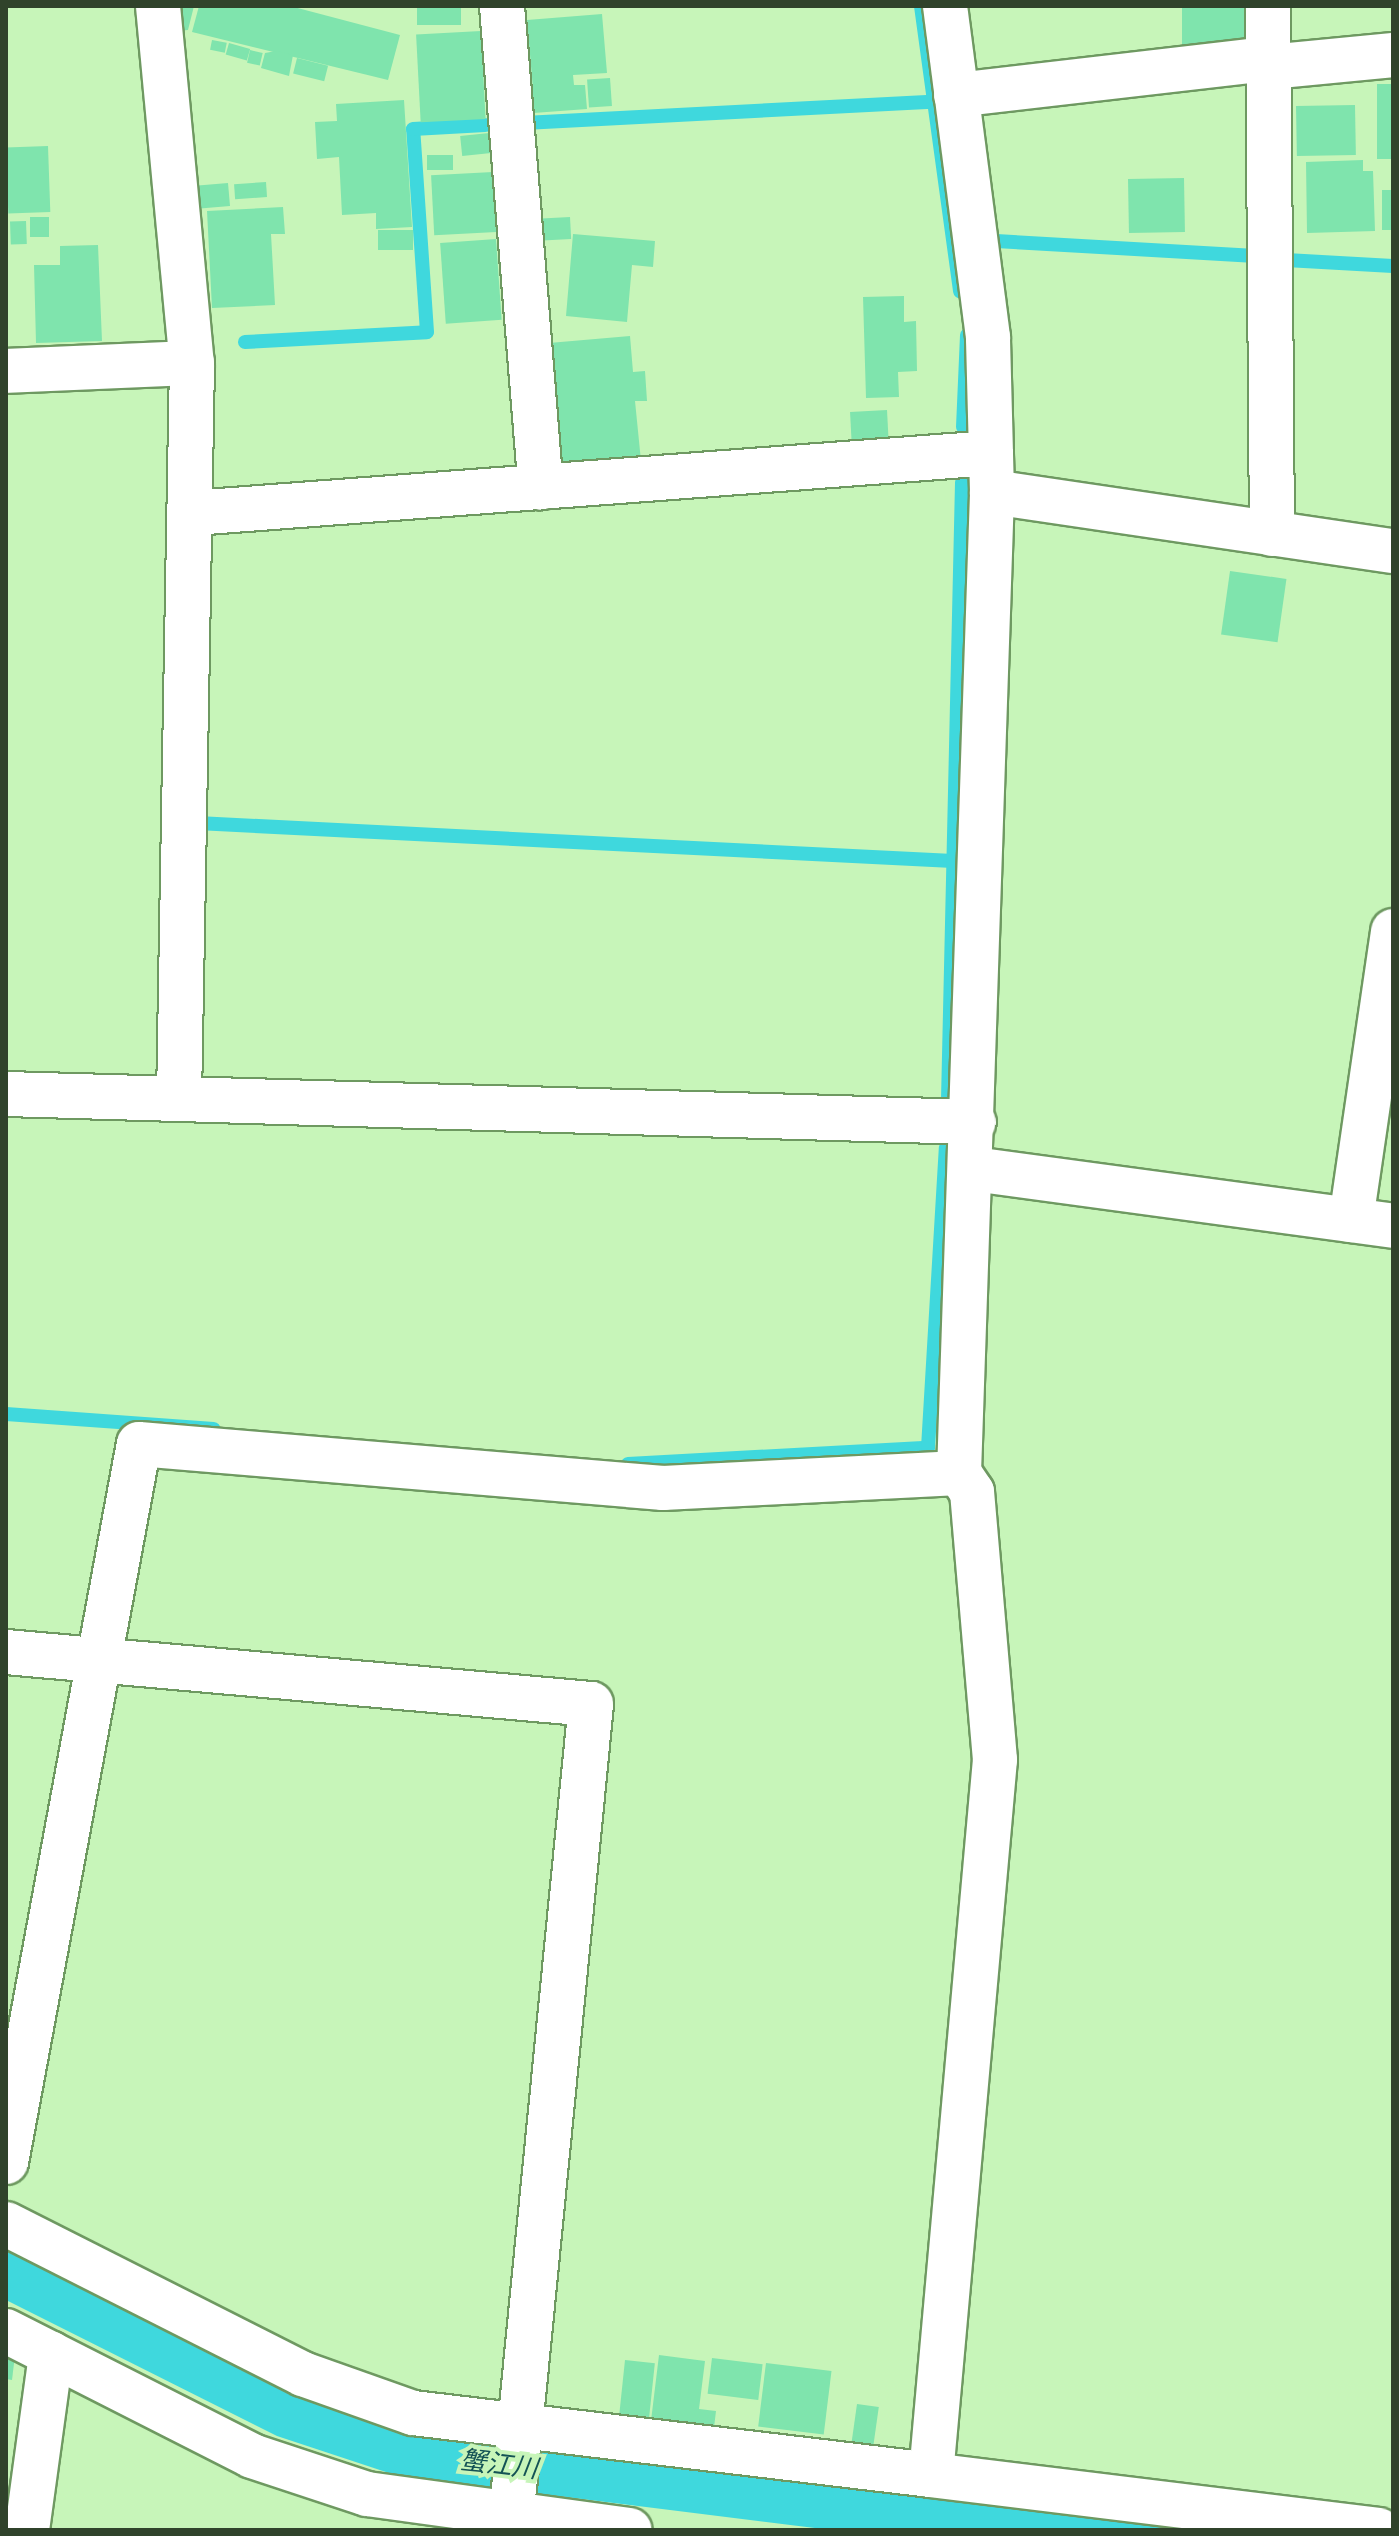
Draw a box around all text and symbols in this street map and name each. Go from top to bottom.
water label: 蟹江川 [458,2444,540,2484]

